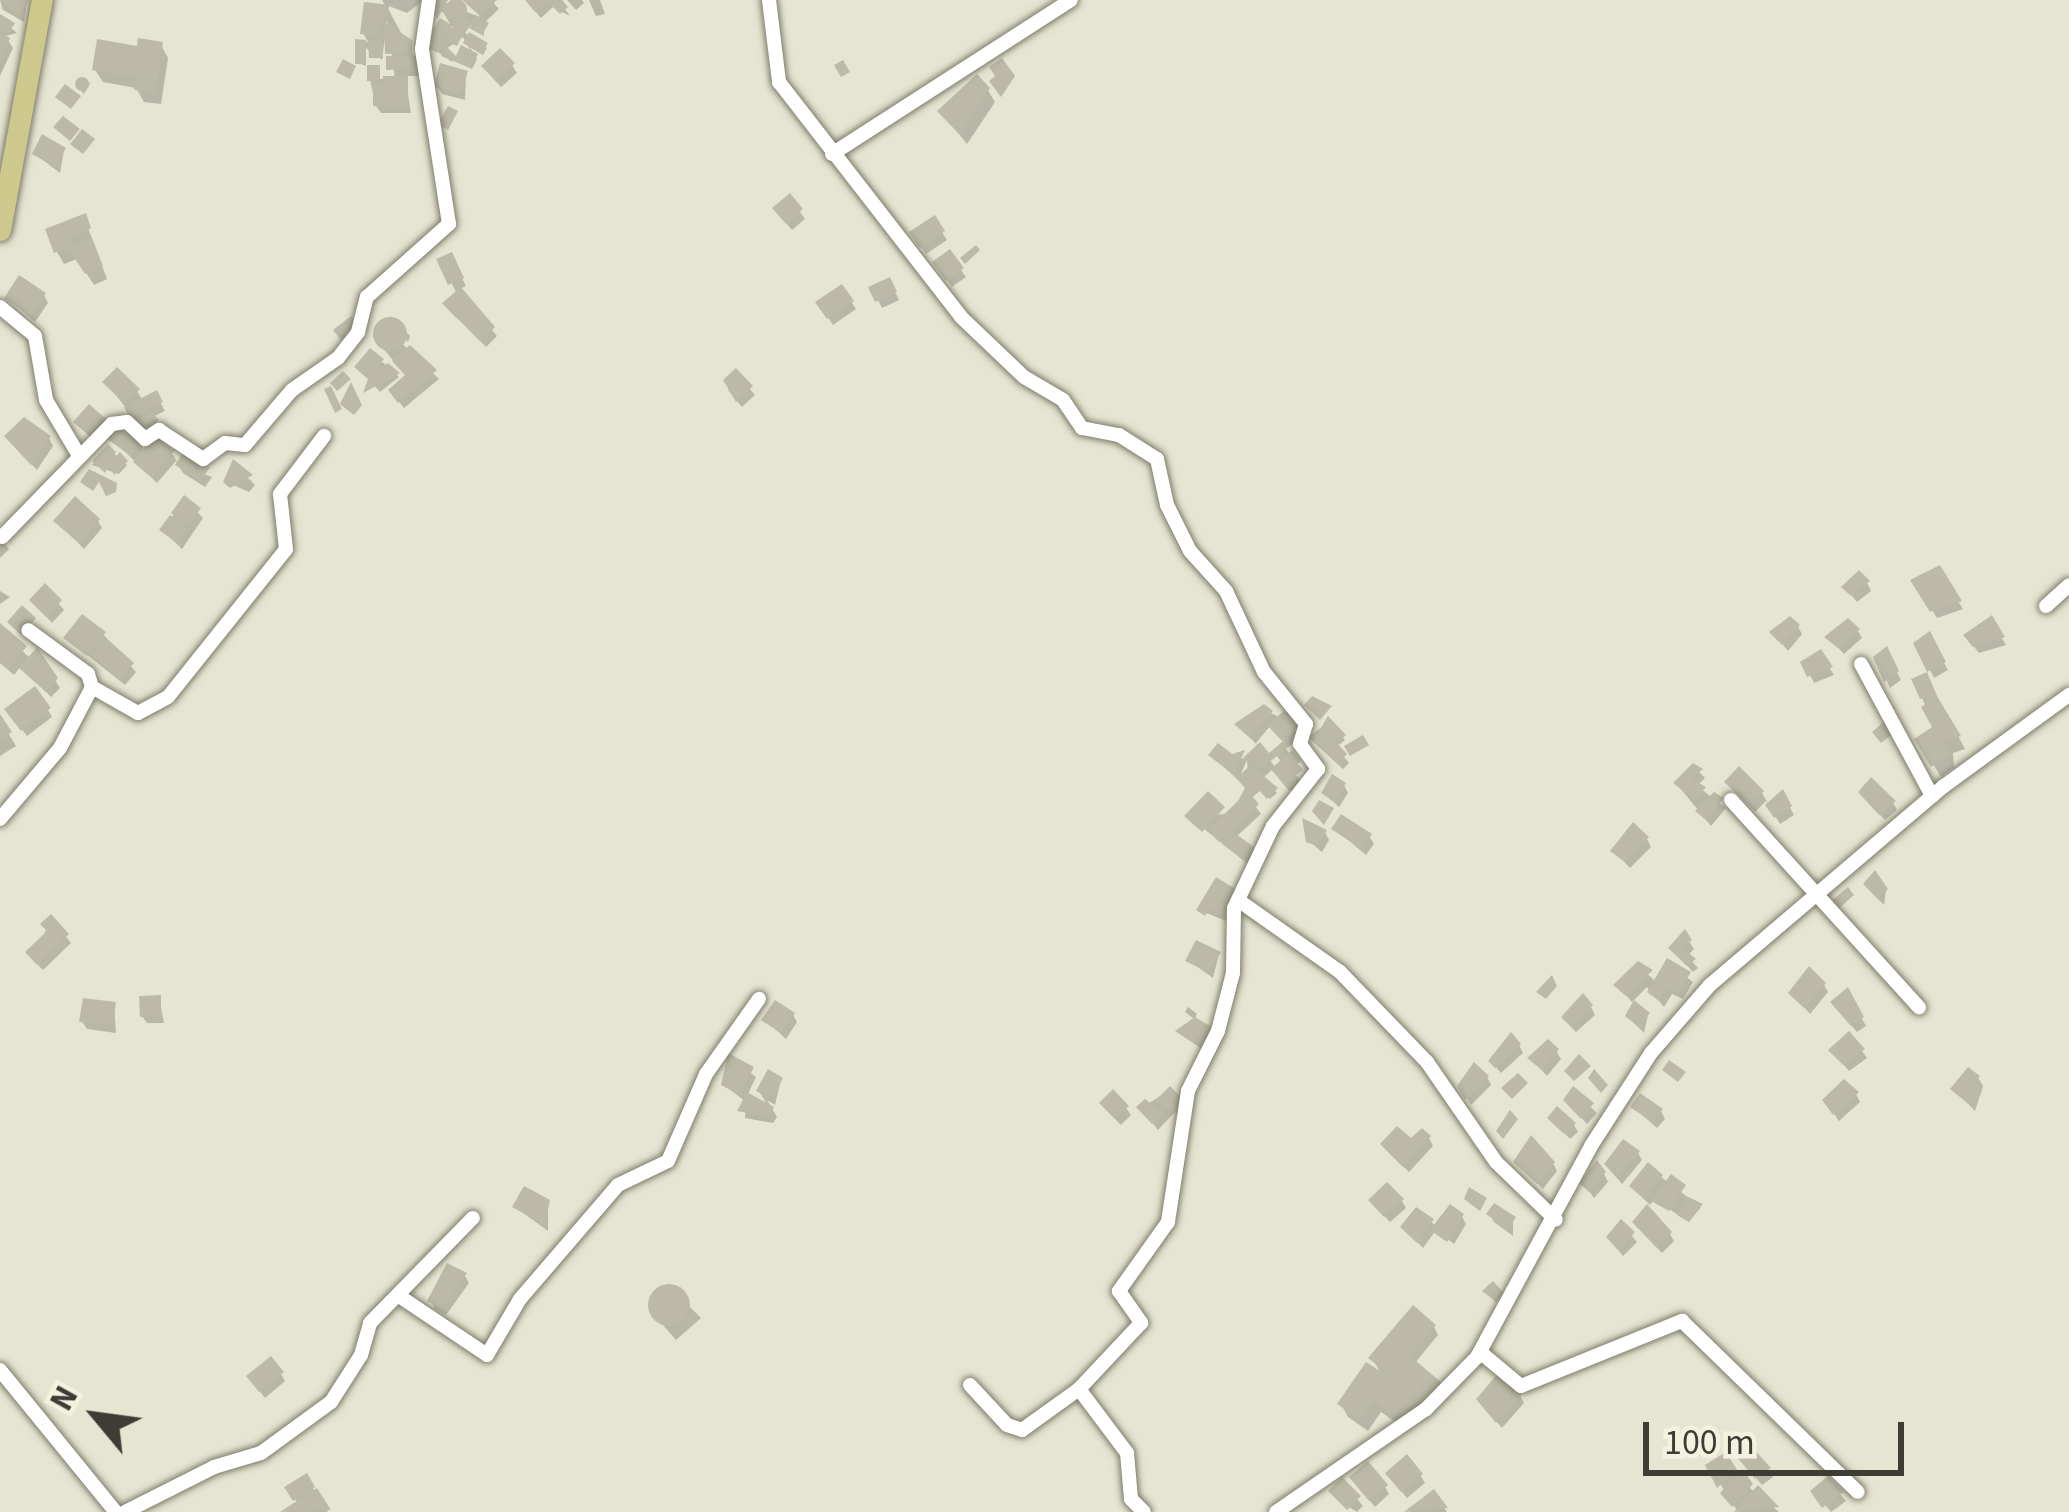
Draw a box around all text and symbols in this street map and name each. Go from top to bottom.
north arrow [36,1356,156,1476]
text: N [38,1377,90,1419]
scale bar [1649,1398,1910,1472]
text: 100 m [1664,1417,1755,1468]

